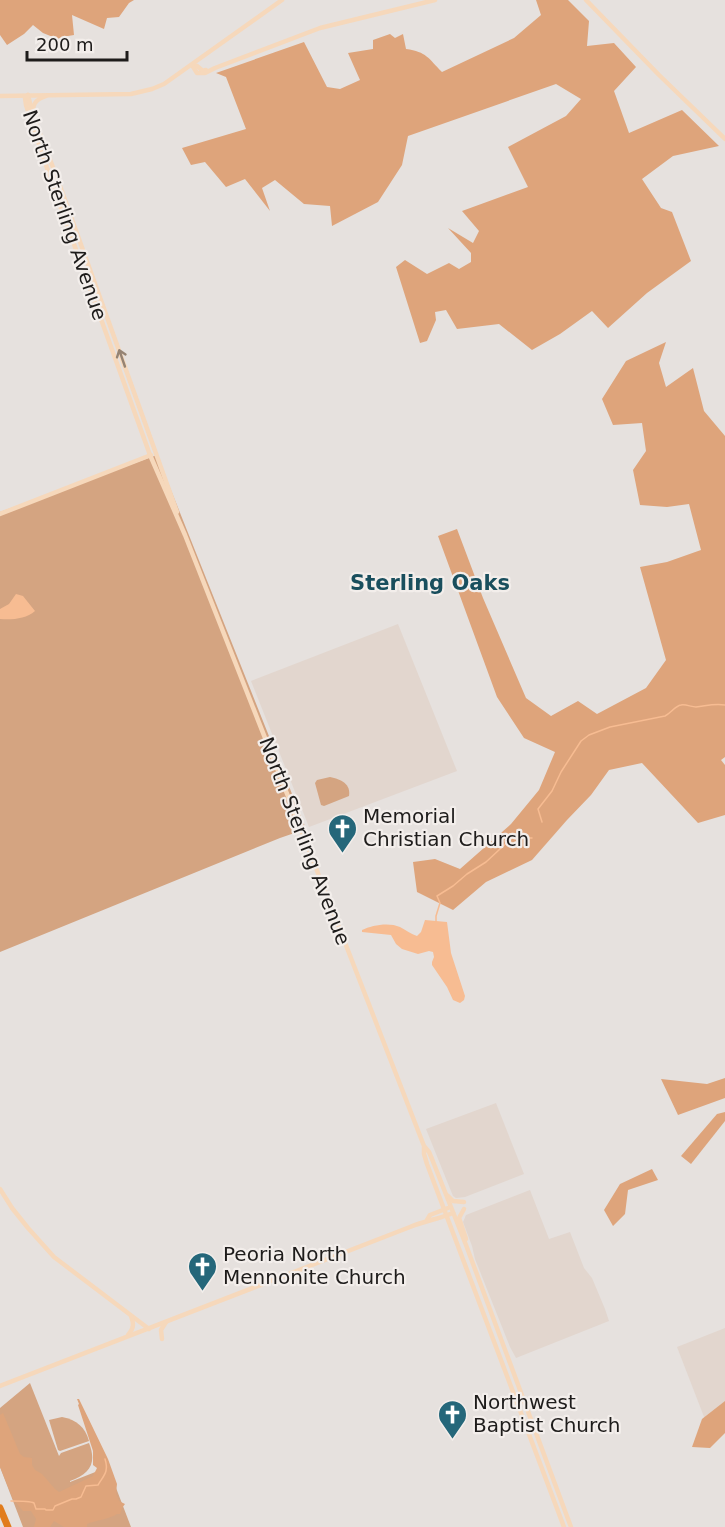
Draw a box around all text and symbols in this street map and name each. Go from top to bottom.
scale bar [27,24,128,62]
text: 200 m [36,34,94,55]
street label: North Sterling Avenue [18,107,112,323]
one-way arrow [115,349,126,368]
district label: Sterling Oaks [350,571,510,595]
street label: North Sterling Avenue [254,734,356,948]
place label: Memorial Christian Church [363,804,529,851]
church icon: Memorial Christian Church [326,812,358,854]
place label: Peoria North Mennonite Church [223,1242,406,1289]
church icon: Peoria North Mennonite Church [186,1250,218,1292]
place label: Northwest Baptist Church [473,1390,620,1437]
church icon: Northwest Baptist Church [436,1398,468,1440]

